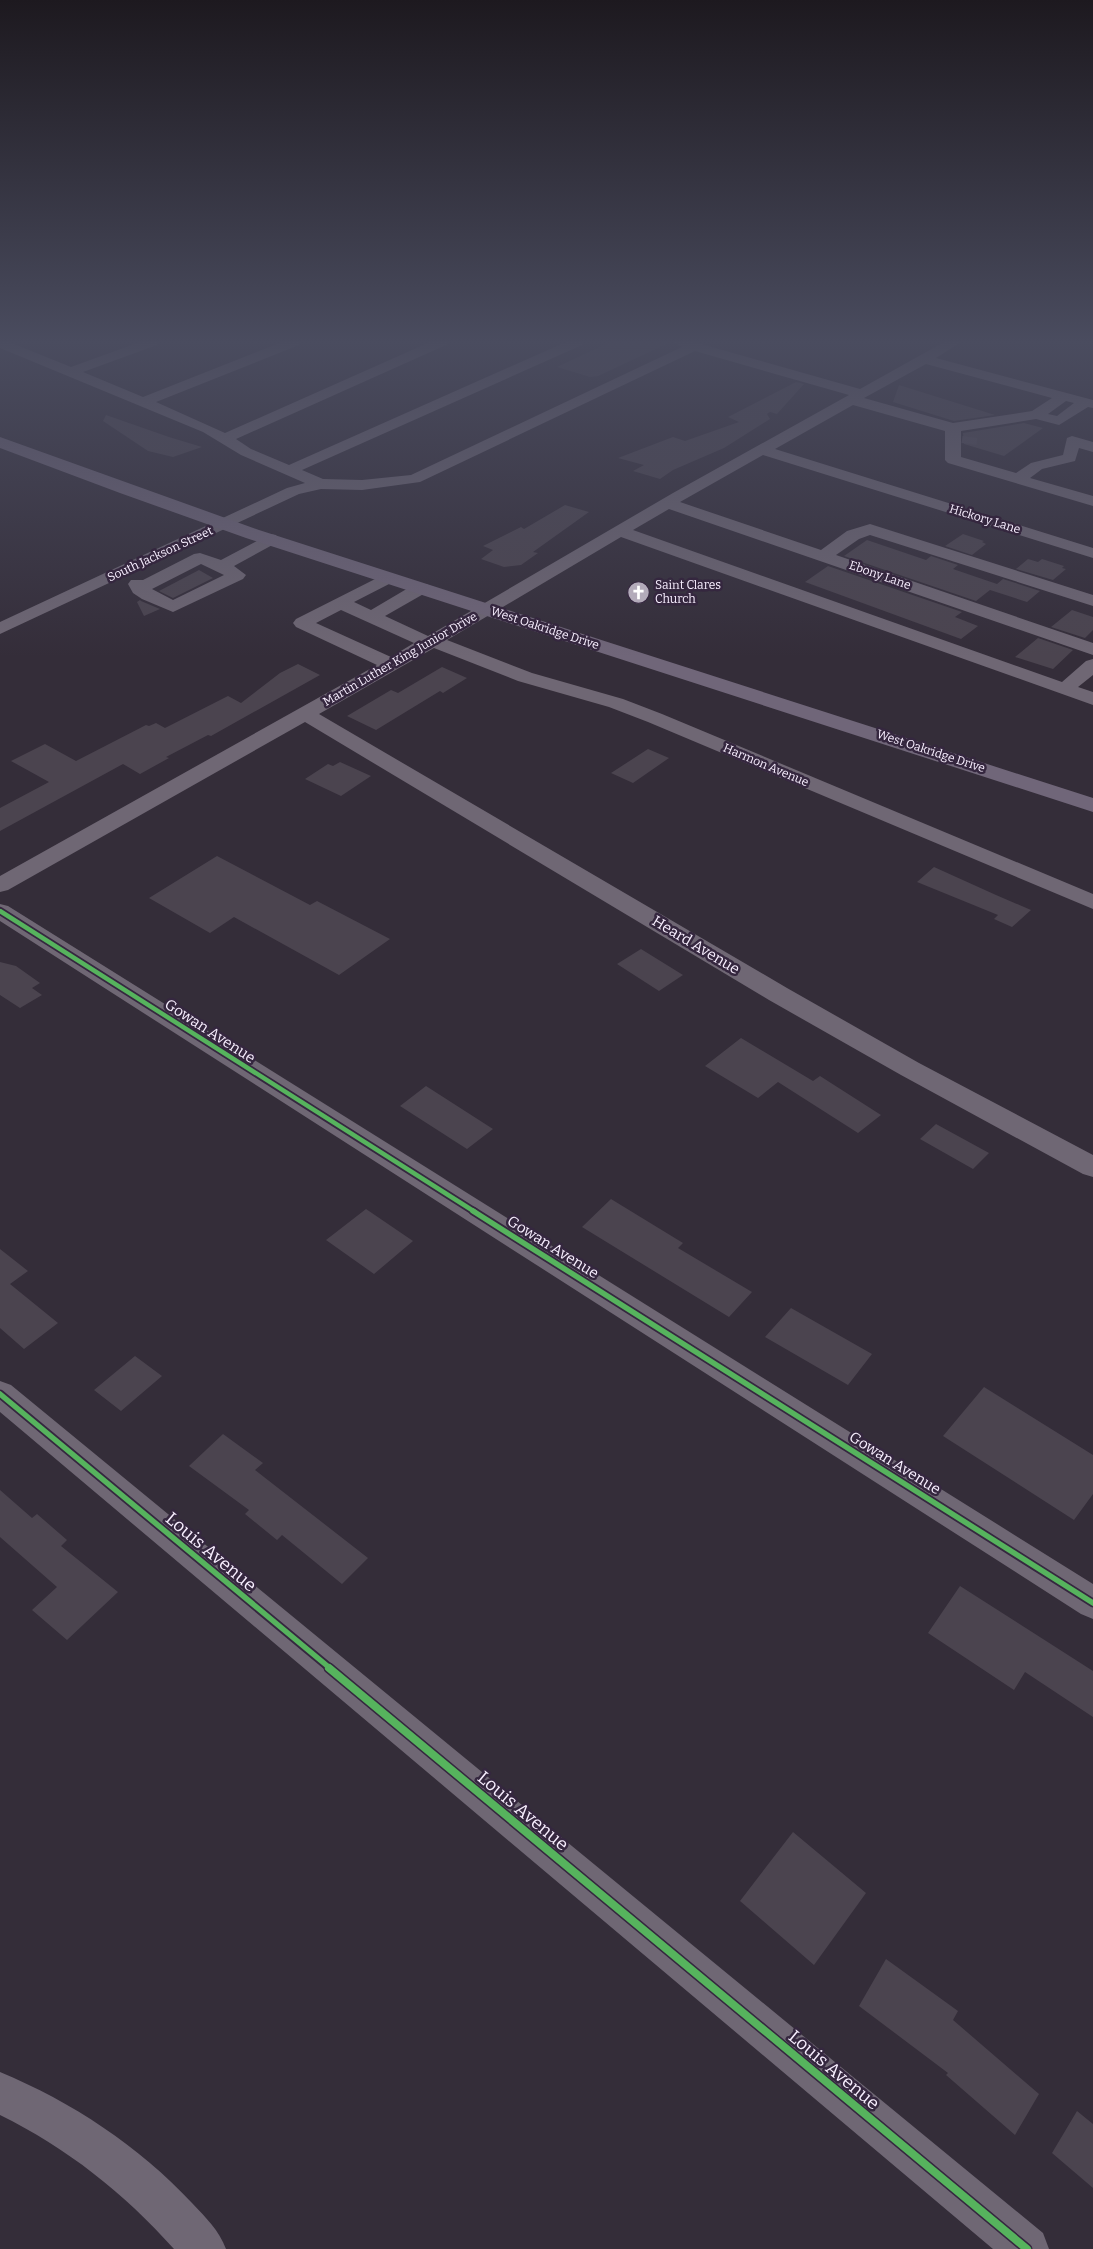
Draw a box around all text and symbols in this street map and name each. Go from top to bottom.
street label: Hickory Lane [948,502,1022,536]
street label: South Jackson Street [105,523,215,585]
street label: Ebony Lane [847,558,913,592]
place label: Saint Clares Church [655,578,721,606]
church icon: Saint Clares Church [627,580,651,604]
street label: West Oakridge Drive [489,604,601,652]
street label: Martin Luther King Junior Drive [321,609,479,709]
street label: West Oakridge Drive [875,727,987,775]
street label: Harmon Avenue [721,741,811,789]
street label: Heard Avenue [649,912,743,978]
street label: Gowan Avenue [161,995,259,1067]
street label: Gowan Avenue [504,1212,602,1282]
street label: Gowan Avenue [846,1428,944,1498]
street label: Louis Avenue [161,1508,261,1596]
street label: Louis Avenue [473,1767,573,1855]
street label: Louis Avenue [784,2026,884,2114]

